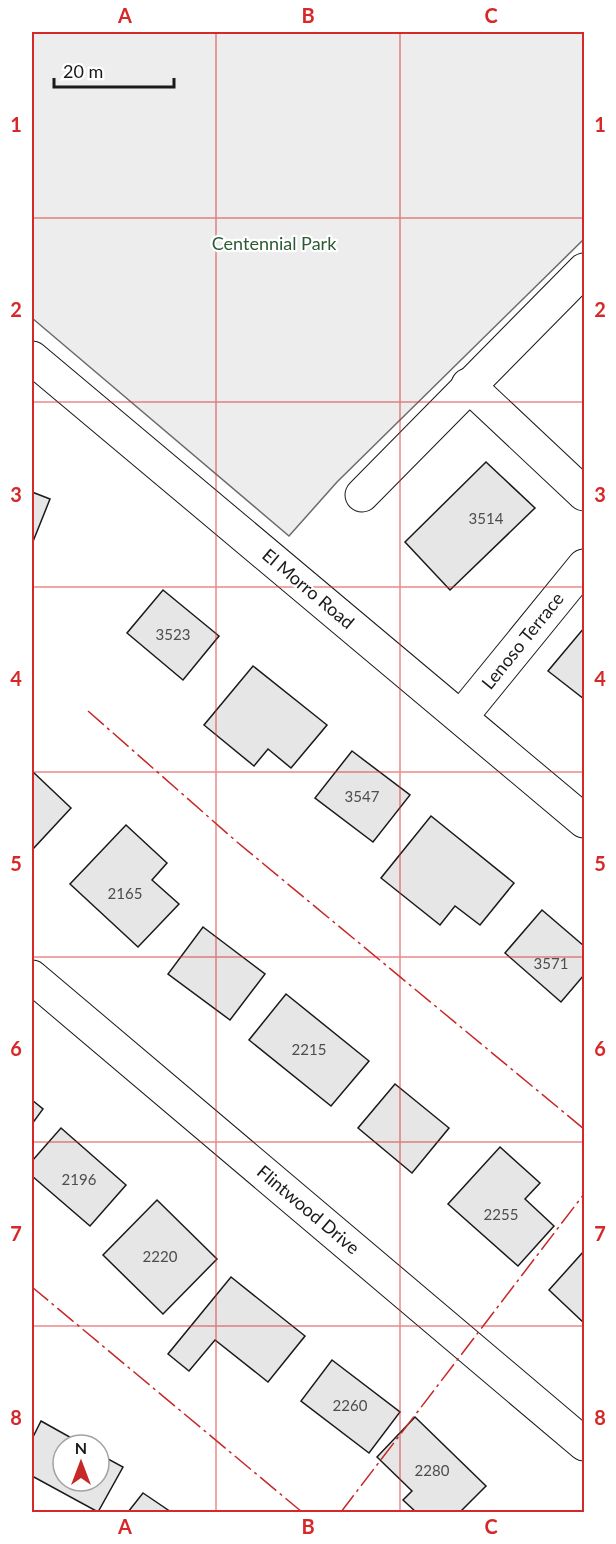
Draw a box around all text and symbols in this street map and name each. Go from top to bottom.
text: A [117,3,132,27]
text: B [301,3,315,27]
text: C [484,3,498,27]
scale bar [54,51,174,89]
text: 20 m [63,60,103,82]
text: 1 [10,112,22,136]
text: 1 [594,112,606,136]
park label: Centennial Park [212,232,337,254]
text: 2 [10,297,22,321]
text: 2 [594,297,606,321]
text: 3 [10,482,22,506]
text: 3 [594,482,606,506]
house number: 3514 [469,509,504,527]
street label: El Morro Road [258,543,359,633]
street label: Lenoso Terrace [476,588,568,693]
house number: 3523 [156,625,190,643]
text: 4 [10,666,22,690]
text: 4 [594,666,606,690]
house number: 3547 [345,787,380,805]
text: 5 [10,851,22,875]
text: 5 [594,851,606,875]
house number: 2165 [108,884,142,902]
house number: 3571 [534,954,568,972]
text: 6 [10,1036,22,1060]
text: 6 [594,1036,606,1060]
house number: 2215 [292,1040,326,1058]
street label: Flintwood Drive [253,1160,364,1258]
house number: 2196 [62,1170,97,1188]
house number: 2255 [484,1205,518,1223]
text: 7 [10,1221,22,1245]
text: 7 [594,1221,606,1245]
house number: 2220 [143,1247,178,1265]
house number: 2260 [333,1396,368,1414]
text: 8 [10,1405,22,1429]
text: 8 [594,1405,606,1429]
north arrow [51,1433,111,1493]
text: N [75,1438,87,1457]
house number: 2280 [415,1461,450,1479]
text: A [117,1514,132,1538]
text: B [301,1514,315,1538]
text: C [484,1514,498,1538]

